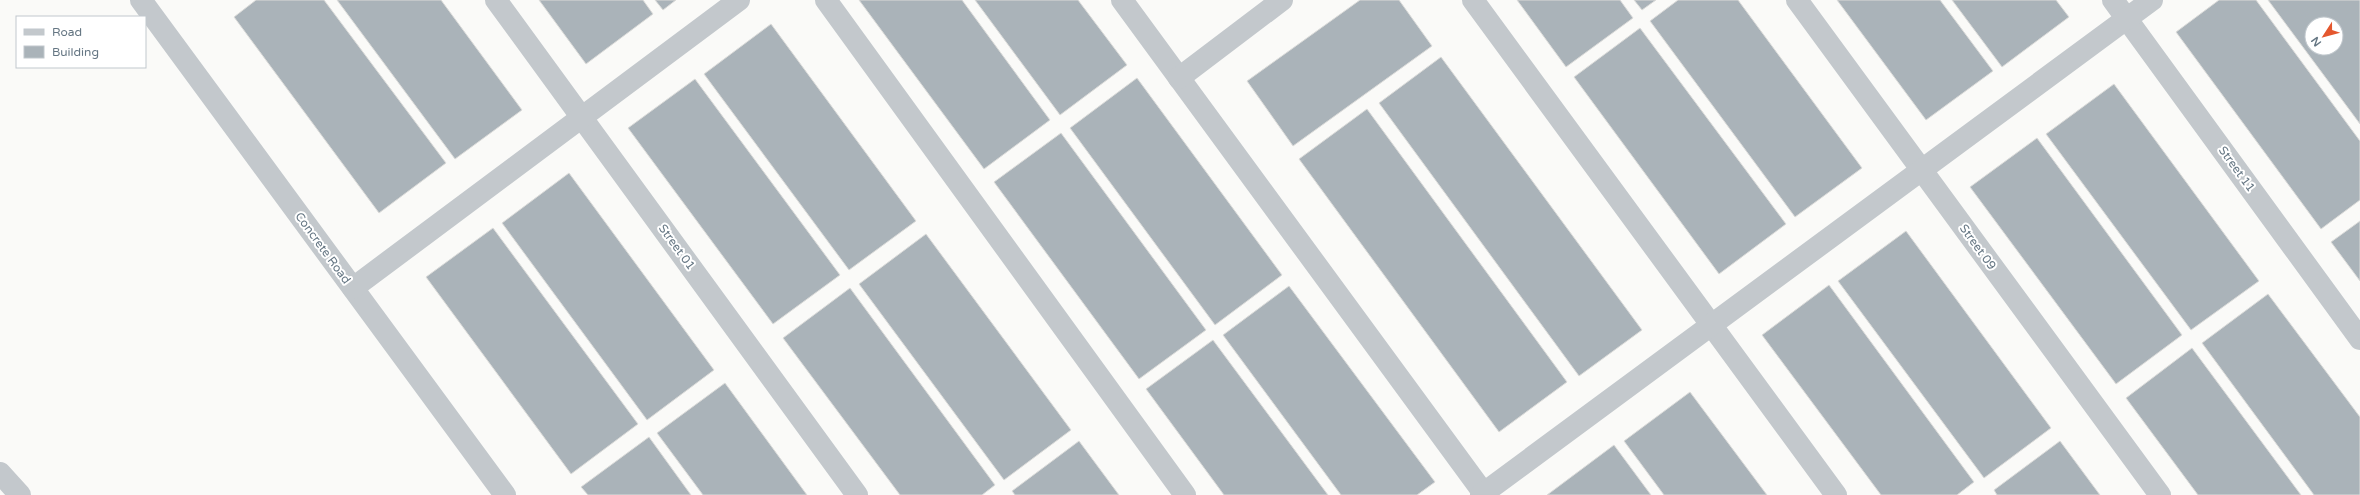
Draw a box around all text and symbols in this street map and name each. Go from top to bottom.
legend [16,16,146,68]
north arrow [2304,16,2344,56]
text: Road [52,25,82,39]
text: N [2308,34,2324,49]
text: Building [52,45,99,59]
street label: Street 11 [2216,144,2258,194]
street label: Concrete Road [292,210,354,286]
street label: Street 01 [656,222,698,272]
street label: Street 09 [1957,222,1999,272]

